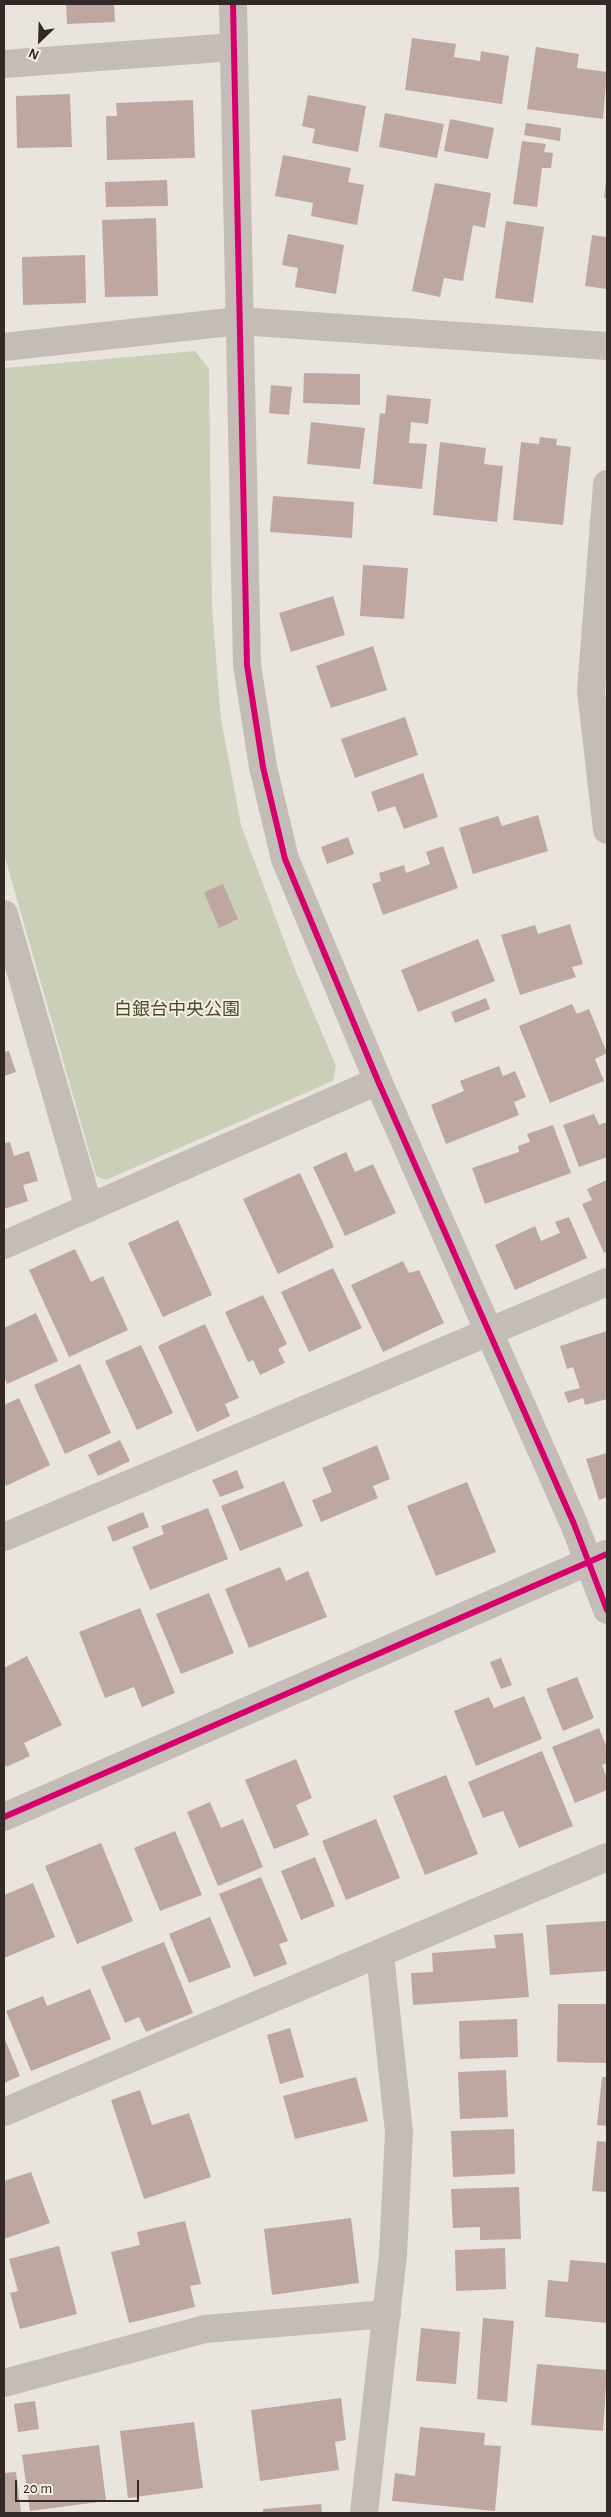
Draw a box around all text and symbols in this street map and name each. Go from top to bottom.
north arrow [15,15,65,65]
text: N [27,45,41,62]
park label: 白銀台中央公園 [114,999,240,1021]
scale bar [18,2470,141,2502]
text: 20 m [23,2481,52,2496]

